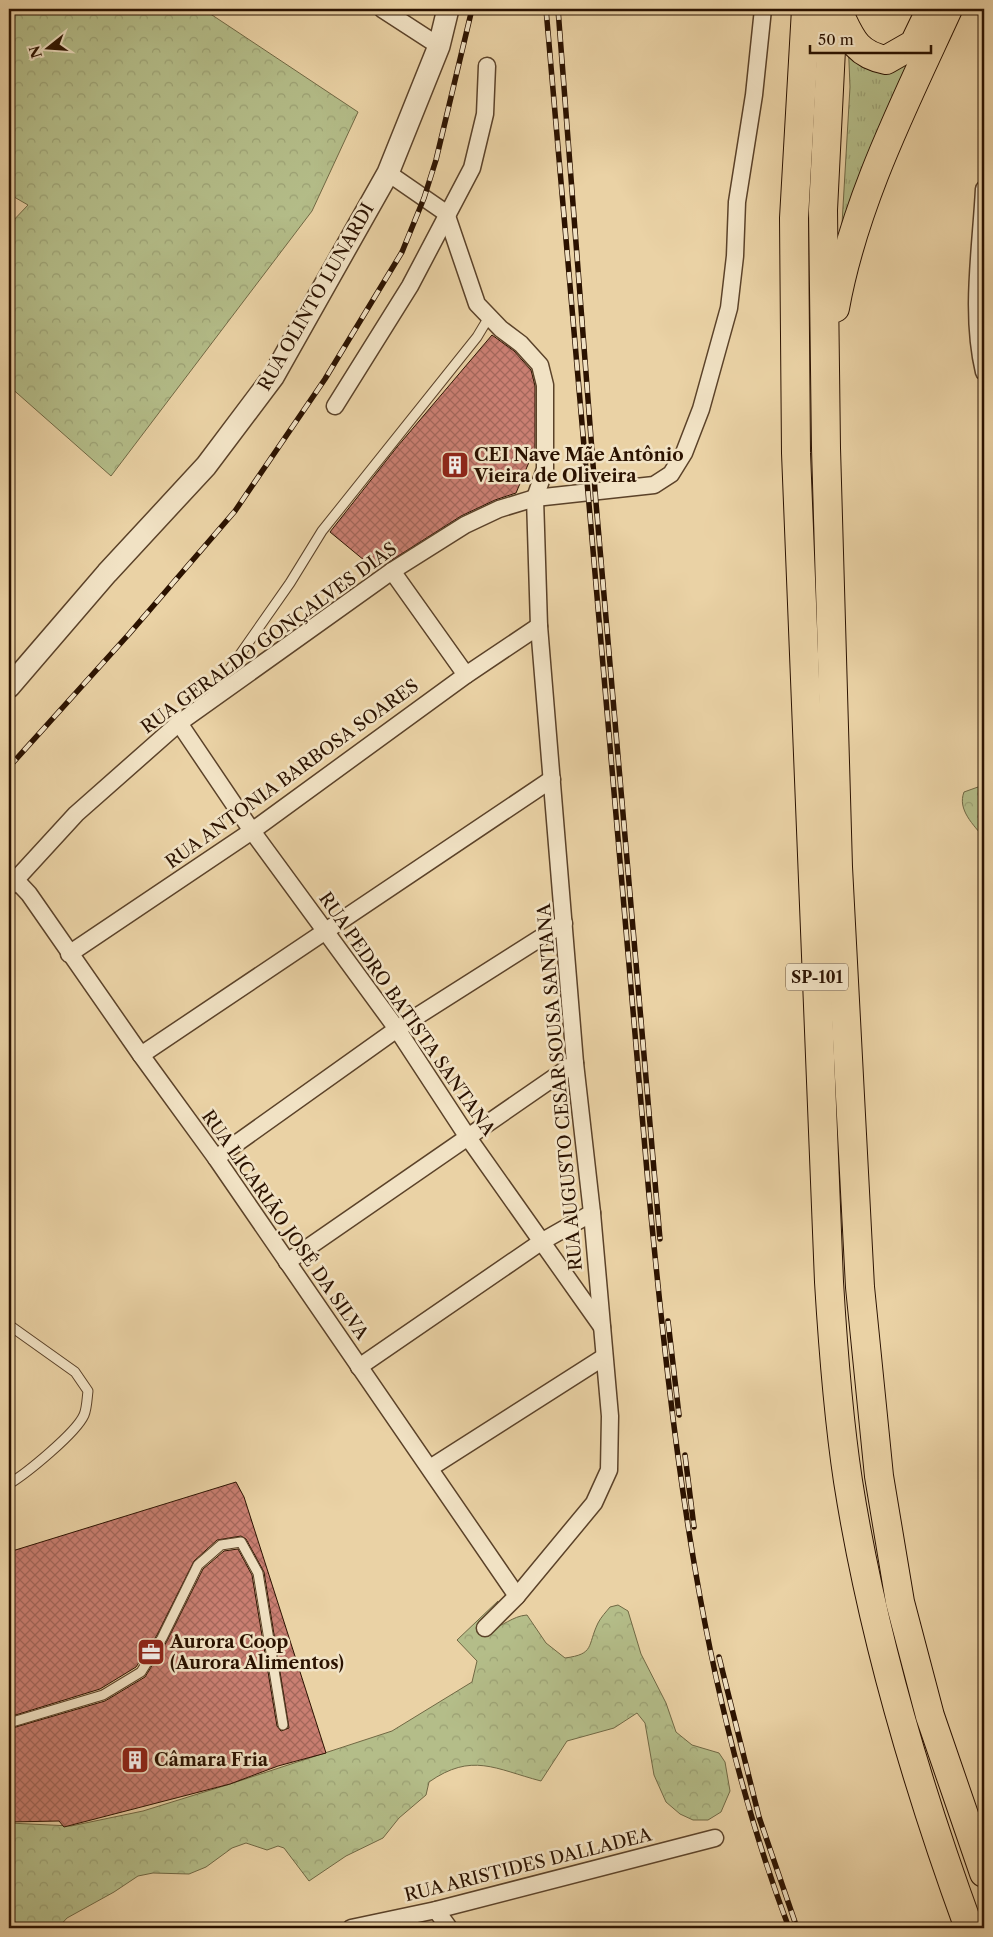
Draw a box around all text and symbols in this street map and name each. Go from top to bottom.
north arrow [22,22,72,72]
scale bar [810,22,932,54]
text: 50 m [818,30,854,49]
text: N [25,43,46,60]
street label: RUA OLINTO LUNARDI [253,199,379,395]
place label: CEI Nave Mãe Antônio Vieira de Oliveira [473,444,684,487]
building icon: CEI Nave Mãe Antônio Vieira de Oliveira [440,450,470,480]
street label: RUA GERALDO GONÇALVES DIAS [137,538,401,738]
street label: RUA ANTONIA BARBOSA SOARES [161,675,423,873]
street label: RUA PEDRO BATISTA SANTANA [314,888,500,1140]
street label: RUA AUGUSTO CESAR SOUSA SANTANA [533,902,587,1271]
road number: SP-101 [786,964,848,990]
street label: RUA LICARIÃO JOSÉ DA SILVA [197,1105,375,1345]
place label: Aurora Coop (Aurora Alimentos) [169,1631,344,1674]
office icon: Aurora Coop (Aurora Alimentos) [136,1637,166,1667]
building icon: Câmara Fria [120,1745,150,1775]
place label: Câmara Fria [154,1749,269,1771]
street label: RUA ARISTIDES DALLADEA [402,1823,655,1906]

